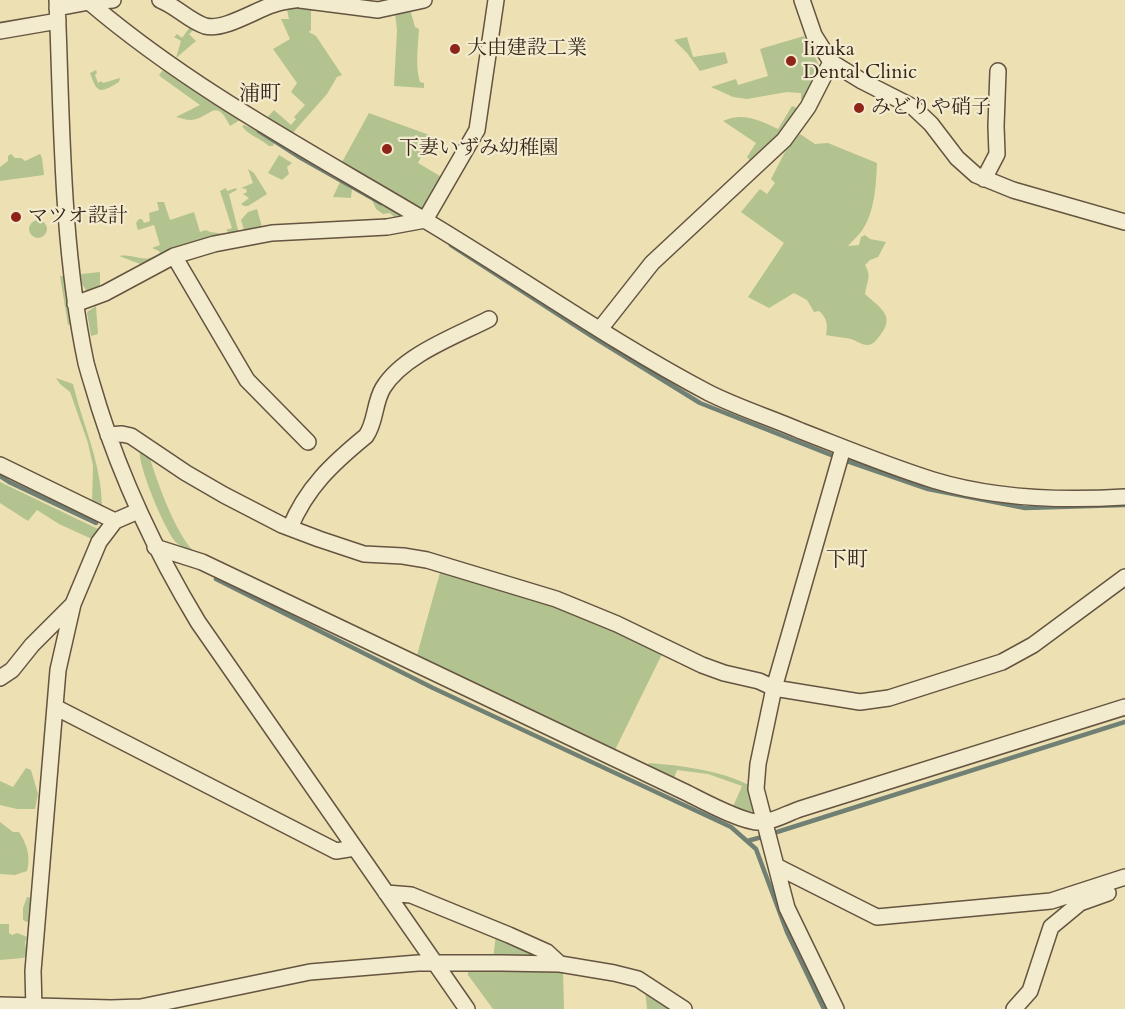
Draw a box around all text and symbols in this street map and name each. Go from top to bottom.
place label: 大由建設工業 [467,37,587,61]
place label: Iizuka Dental Clinic [803,38,917,85]
marker: 大由建設工業 [448,42,462,56]
marker: Iizuka Dental Clinic [784,54,798,68]
district label: 浦町 [239,82,281,108]
place label: みどりや硝子 [871,96,991,120]
marker: みどりや硝子 [852,101,866,115]
place label: 下妻いずみ幼稚園 [399,137,559,161]
marker: 下妻いずみ幼稚園 [380,142,394,156]
place label: マツオ設計 [28,205,128,229]
marker: マツオ設計 [9,210,23,224]
district label: 下町 [826,548,868,574]

